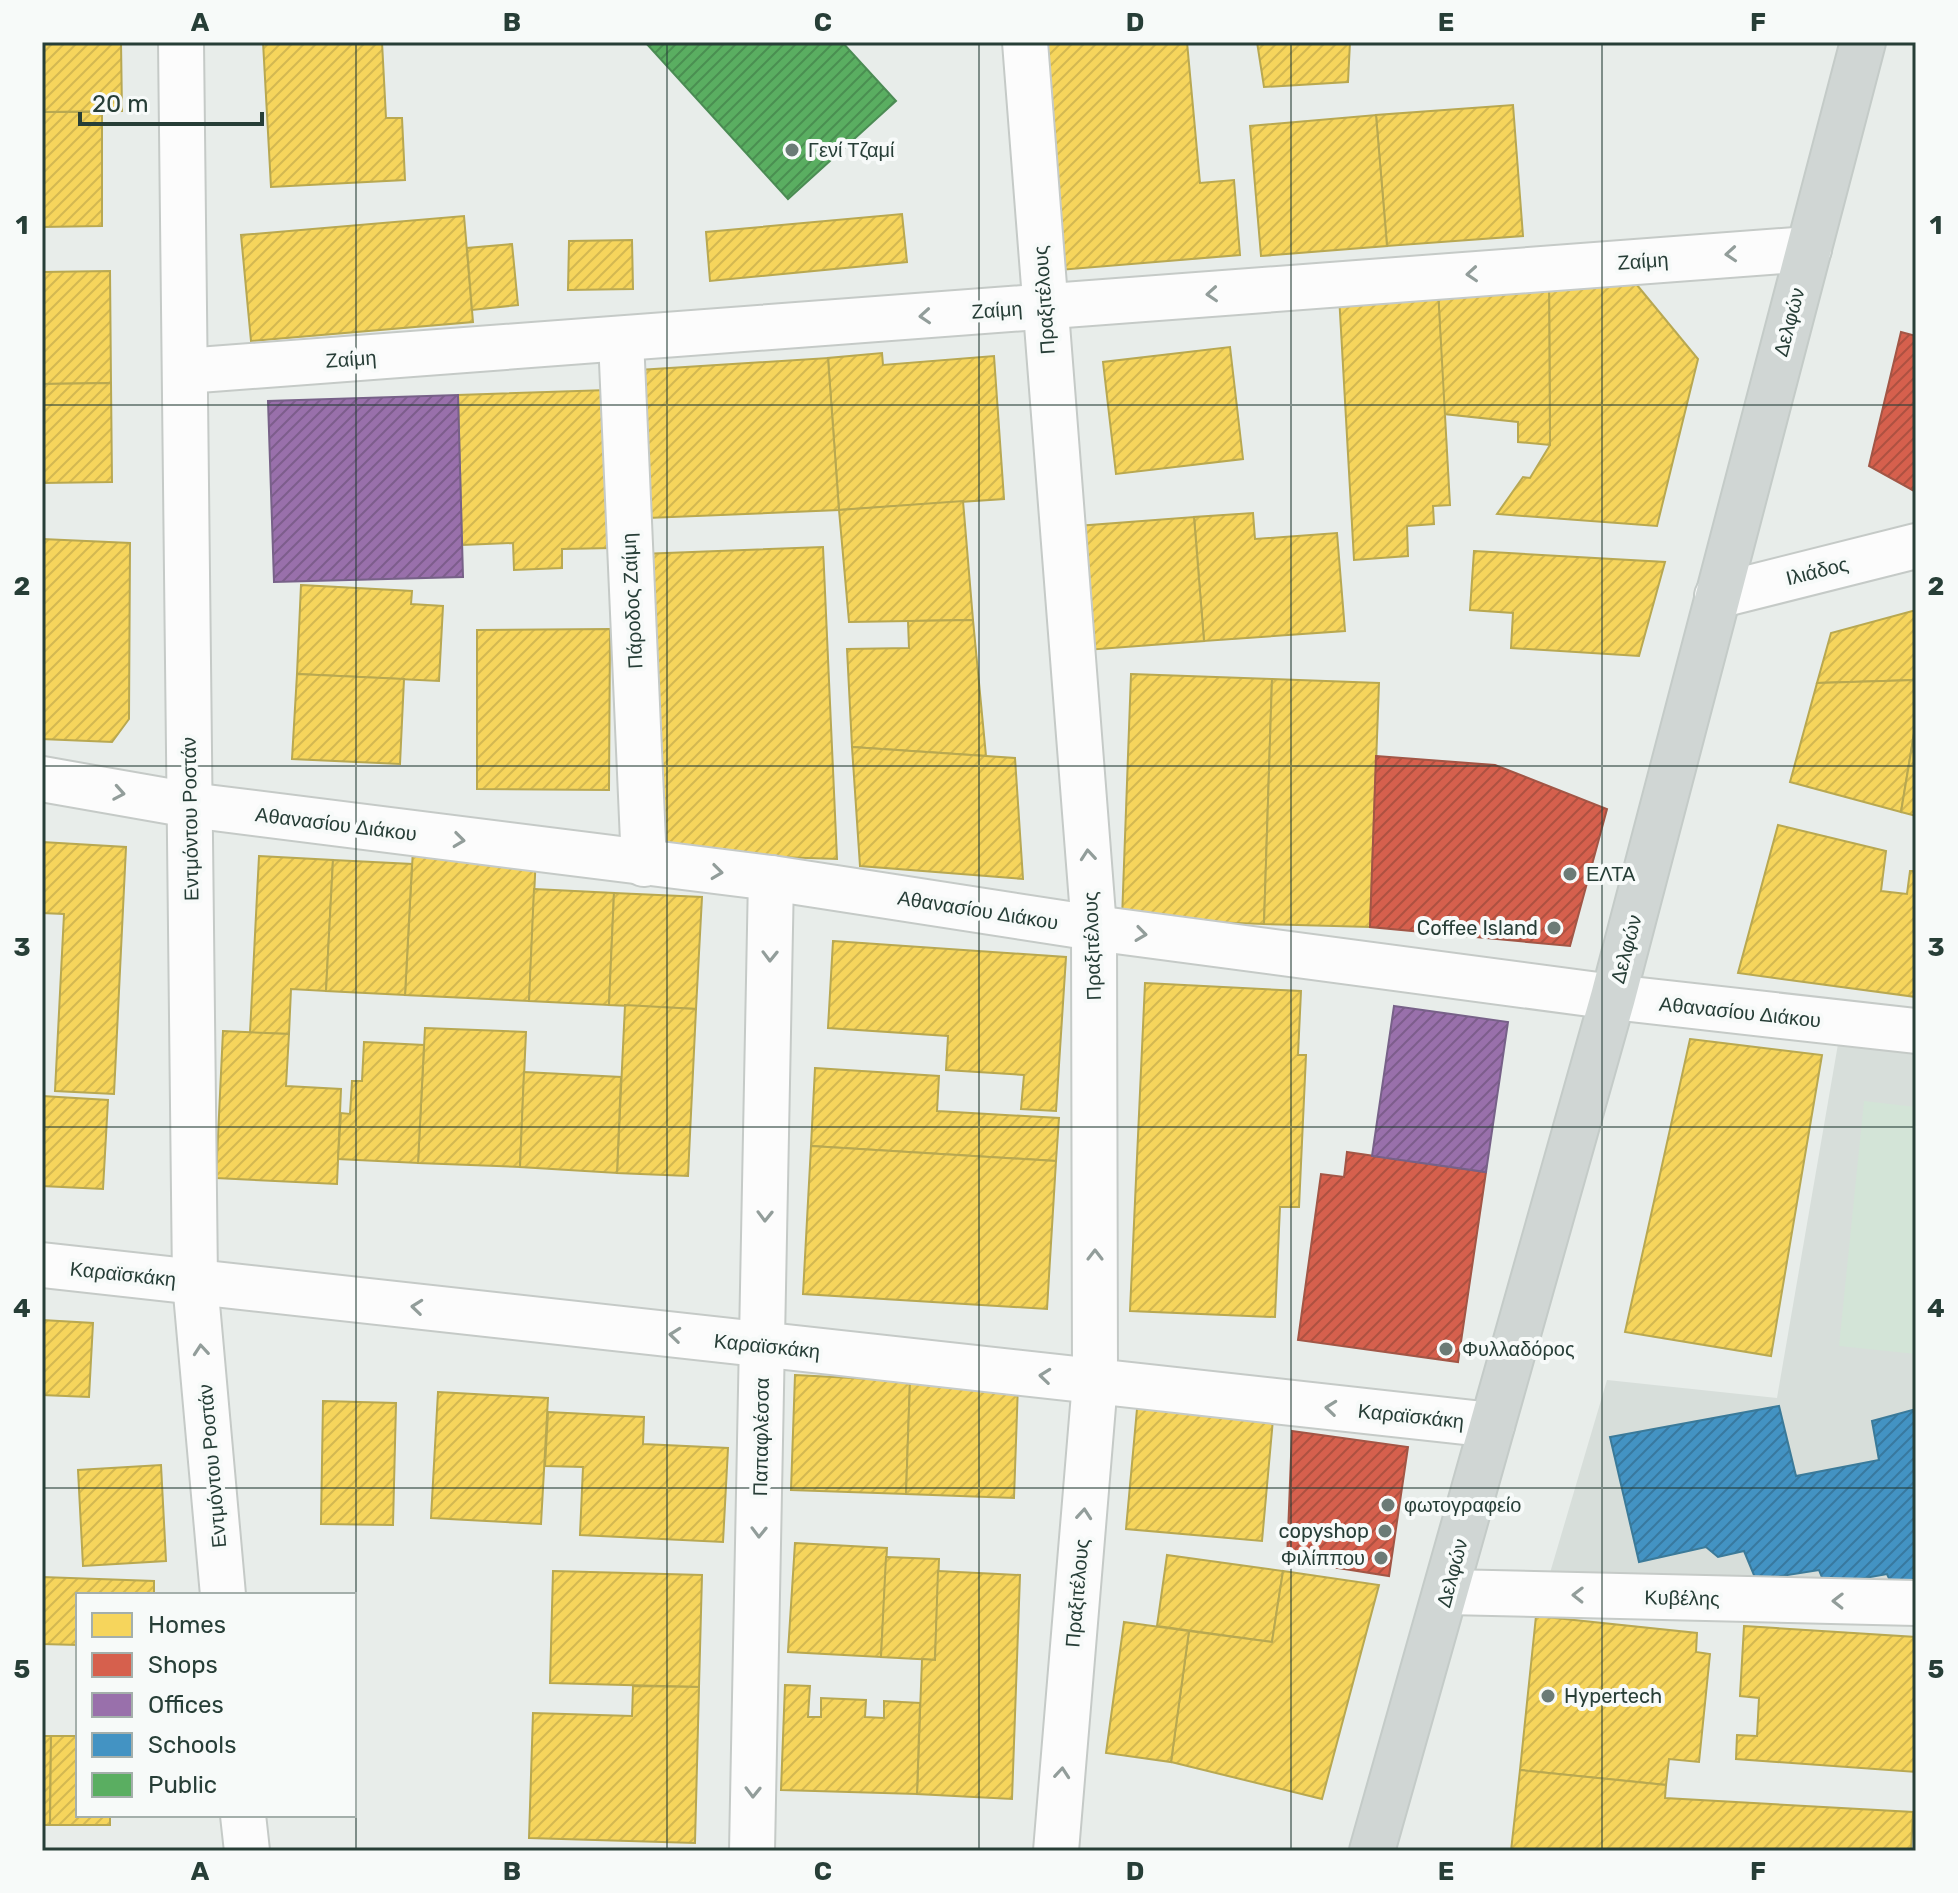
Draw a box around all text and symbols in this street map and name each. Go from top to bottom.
text: A [191,7,210,38]
text: B [503,7,521,38]
text: C [814,7,832,38]
text: D [1126,7,1144,38]
text: E [1438,7,1454,38]
text: F [1750,7,1766,38]
scale bar [80,76,262,126]
text: 20 m [92,90,149,118]
place label: Γενί Τζαμί [808,138,895,162]
marker: Γενί Τζαμί [783,141,801,159]
text: 1 [16,210,28,241]
text: 1 [1930,210,1942,241]
street label: Πραξιτέλους [1028,244,1060,355]
one-way arrow [1724,245,1737,262]
street label: Ζαίμη [1617,247,1669,275]
one-way arrow [1465,265,1478,282]
one-way arrow [1205,285,1218,302]
street label: Δελφών [1768,285,1810,359]
street label: Ζαίμη [971,296,1023,324]
one-way arrow [918,307,931,324]
street label: Ζαίμη [325,345,377,373]
street label: Πάροδος Ζαίμη [616,532,648,670]
street label: Ιλιάδος [1783,552,1851,590]
text: 2 [14,571,30,602]
text: 2 [1928,571,1944,602]
street label: Εντμόντου Ροστάν [177,737,203,901]
one-way arrow [112,783,126,800]
street label: Αθανασίου Διάκου [254,802,418,846]
one-way arrow [453,831,466,848]
one-way arrow [1080,848,1097,861]
place label: ΕΛΤΑ [1586,862,1636,886]
one-way arrow [711,864,724,881]
marker: ΕΛΤΑ [1561,865,1579,883]
street label: Αθανασίου Διάκου [896,885,1060,935]
street label: Πραξιτέλους [1078,891,1106,1001]
street label: Δελφών [1605,912,1647,986]
place label: Coffee Island [1417,916,1538,940]
marker: Coffee Island [1545,919,1563,937]
one-way arrow [1134,925,1148,942]
text: 3 [13,932,31,963]
text: 3 [1927,932,1945,963]
one-way arrow [761,950,778,963]
street label: Αθανασίου Διάκου [1658,992,1822,1032]
one-way arrow [756,1210,774,1223]
one-way arrow [1086,1248,1104,1261]
street label: Καραϊσκάκη [69,1256,177,1292]
text: 4 [13,1293,31,1324]
text: 4 [1927,1293,1945,1324]
one-way arrow [410,1298,423,1315]
one-way arrow [668,1327,681,1344]
street label: Καραϊσκάκη [713,1328,821,1364]
place label: Φυλλαδόρος [1462,1337,1575,1361]
marker: Φυλλαδόρος [1437,1340,1455,1358]
one-way arrow [193,1343,210,1356]
one-way arrow [1038,1368,1051,1385]
street label: Παπαφλέσσα [748,1377,774,1497]
street label: Εντμόντου Ροστάν [193,1383,231,1549]
street label: Καραϊσκάκη [1357,1398,1465,1434]
one-way arrow [1324,1399,1337,1416]
place label: φωτογραφείο [1404,1493,1521,1517]
marker: φωτογραφείο [1379,1496,1397,1514]
one-way arrow [1075,1507,1092,1520]
place label: copyshop [1278,1519,1369,1543]
marker: copyshop [1376,1522,1394,1540]
one-way arrow [750,1526,768,1539]
street label: Δελφών [1431,1536,1473,1610]
street label: Πραξιτέλους [1060,1537,1094,1648]
place label: Φιλίππου [1281,1546,1365,1570]
marker: Φιλίππου [1372,1549,1390,1567]
street label: Κυβέλης [1644,1585,1720,1611]
one-way arrow [1571,1586,1584,1604]
legend [76,1593,356,1817]
one-way arrow [1831,1593,1844,1610]
text: Homes [148,1611,226,1639]
text: Shops [148,1651,218,1679]
text: 5 [14,1654,30,1685]
text: 5 [1928,1654,1944,1685]
place label: Hypertech [1564,1684,1662,1708]
marker: Hypertech [1539,1687,1557,1705]
text: Offices [148,1691,224,1719]
text: Schools [148,1731,236,1759]
one-way arrow [1053,1766,1070,1779]
text: Public [148,1771,217,1799]
one-way arrow [745,1786,762,1799]
text: A [191,1856,210,1887]
text: B [503,1856,521,1887]
text: C [814,1856,832,1887]
text: D [1126,1856,1144,1887]
text: E [1438,1856,1454,1887]
text: F [1750,1856,1766,1887]

